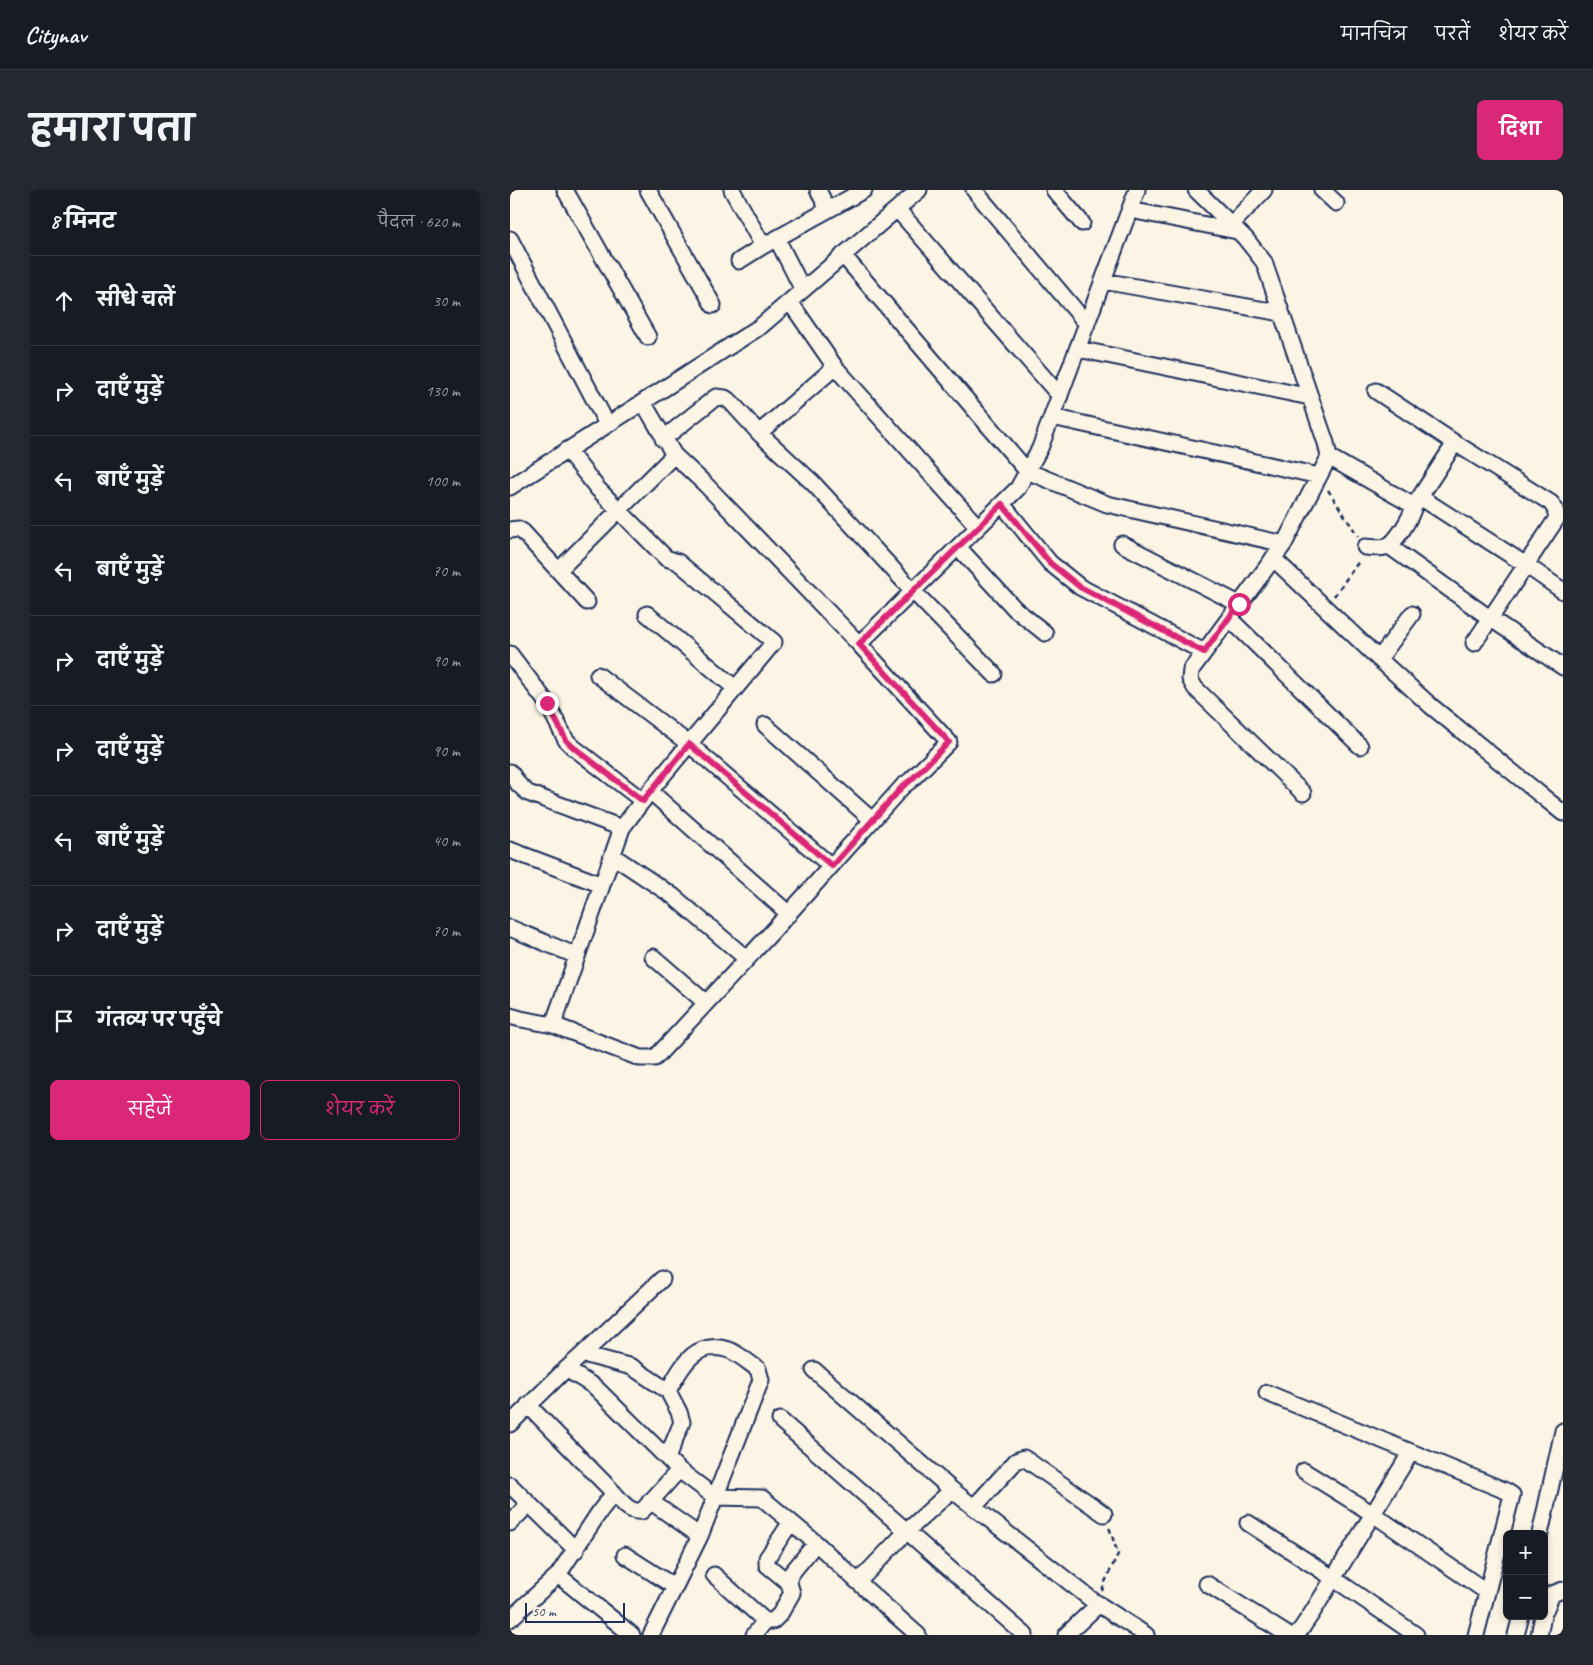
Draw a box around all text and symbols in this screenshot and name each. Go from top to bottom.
text: Citynav [25,20,86,50]
text: मानचित्र [1341,23,1407,45]
text: परतें [1435,23,1470,45]
text: शेयर करें [1498,23,1568,45]
button: दिशा [1477,100,1563,160]
text: हमारा पता [30,106,194,151]
text: 8 मिनट [50,208,116,234]
text: पैदल · 620 m [378,212,460,232]
icon: ahead [50,287,78,315]
text: सीधे चलें [97,288,175,312]
text: 30 m [433,291,460,311]
icon: right [50,377,78,405]
text: दाएँ मुड़ें [97,378,163,402]
text: 130 m [426,381,460,401]
icon: left [50,467,78,495]
text: बाएँ मुड़ें [97,468,163,492]
text: 100 m [426,471,460,491]
icon: left [50,557,78,585]
text: बाएँ मुड़ें [97,558,163,582]
text: 70 m [433,561,460,581]
route start [1228,593,1251,616]
icon: right [50,647,78,675]
text: दाएँ मुड़ें [97,648,163,672]
text: 90 m [433,651,460,671]
route end [536,692,559,715]
icon: right [50,737,78,765]
text: दाएँ मुड़ें [97,738,163,762]
text: 90 m [433,741,460,761]
icon: left [50,827,78,855]
text: बाएँ मुड़ें [97,828,163,852]
text: 40 m [433,831,460,851]
icon: right [50,917,78,945]
text: दाएँ मुड़ें [97,918,163,942]
text: 70 m [433,921,460,941]
icon: arrive [50,1007,78,1035]
text: गंतव्य पर पहुँचे [97,1008,222,1032]
button: सहेजें [50,1080,250,1140]
button: शेयर करें [260,1080,460,1140]
map controls [1503,1530,1548,1620]
button: + [1503,1530,1548,1575]
button: − [1503,1575,1548,1620]
scale bar [525,1600,625,1623]
text: 50 m [532,1603,556,1620]

